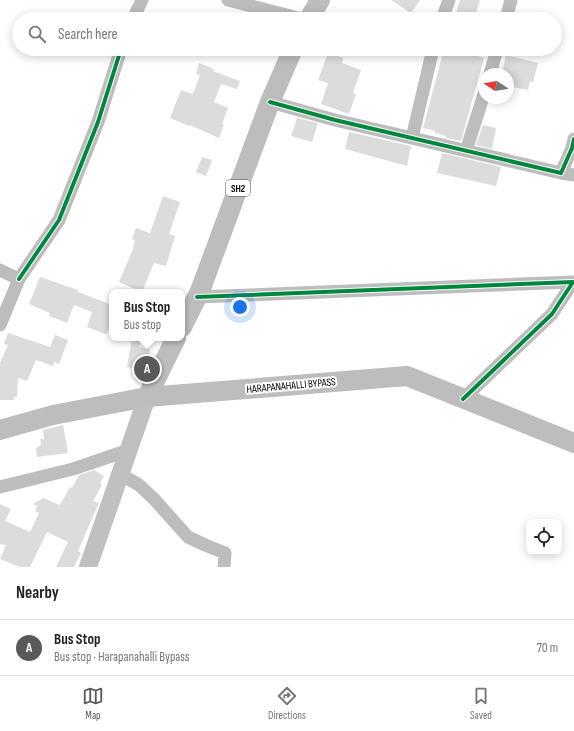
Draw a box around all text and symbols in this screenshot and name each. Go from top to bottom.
search box [12,12,562,56]
icon: search [26,23,48,45]
text: Search here [58,25,118,44]
north arrow [478,68,514,104]
road number: SH2 [226,180,250,196]
popup [109,289,185,341]
your location [230,297,250,317]
text: Bus Stop [124,298,170,317]
text: Bus stop [124,317,161,333]
pin: A [134,354,160,384]
street label: HARAPANAHALLI BYPASS [246,375,336,396]
map controls [526,519,562,555]
button: locate [526,519,562,555]
text: Nearby [16,583,59,603]
text: Bus Stop [54,630,100,649]
text: A [26,640,32,656]
text: 70 m [537,640,558,656]
text: Bus stop · Harapanahalli Bypass [54,649,190,665]
tab: Map [82,685,104,722]
tab: Directions [268,685,306,722]
tab: Saved [470,685,492,722]

